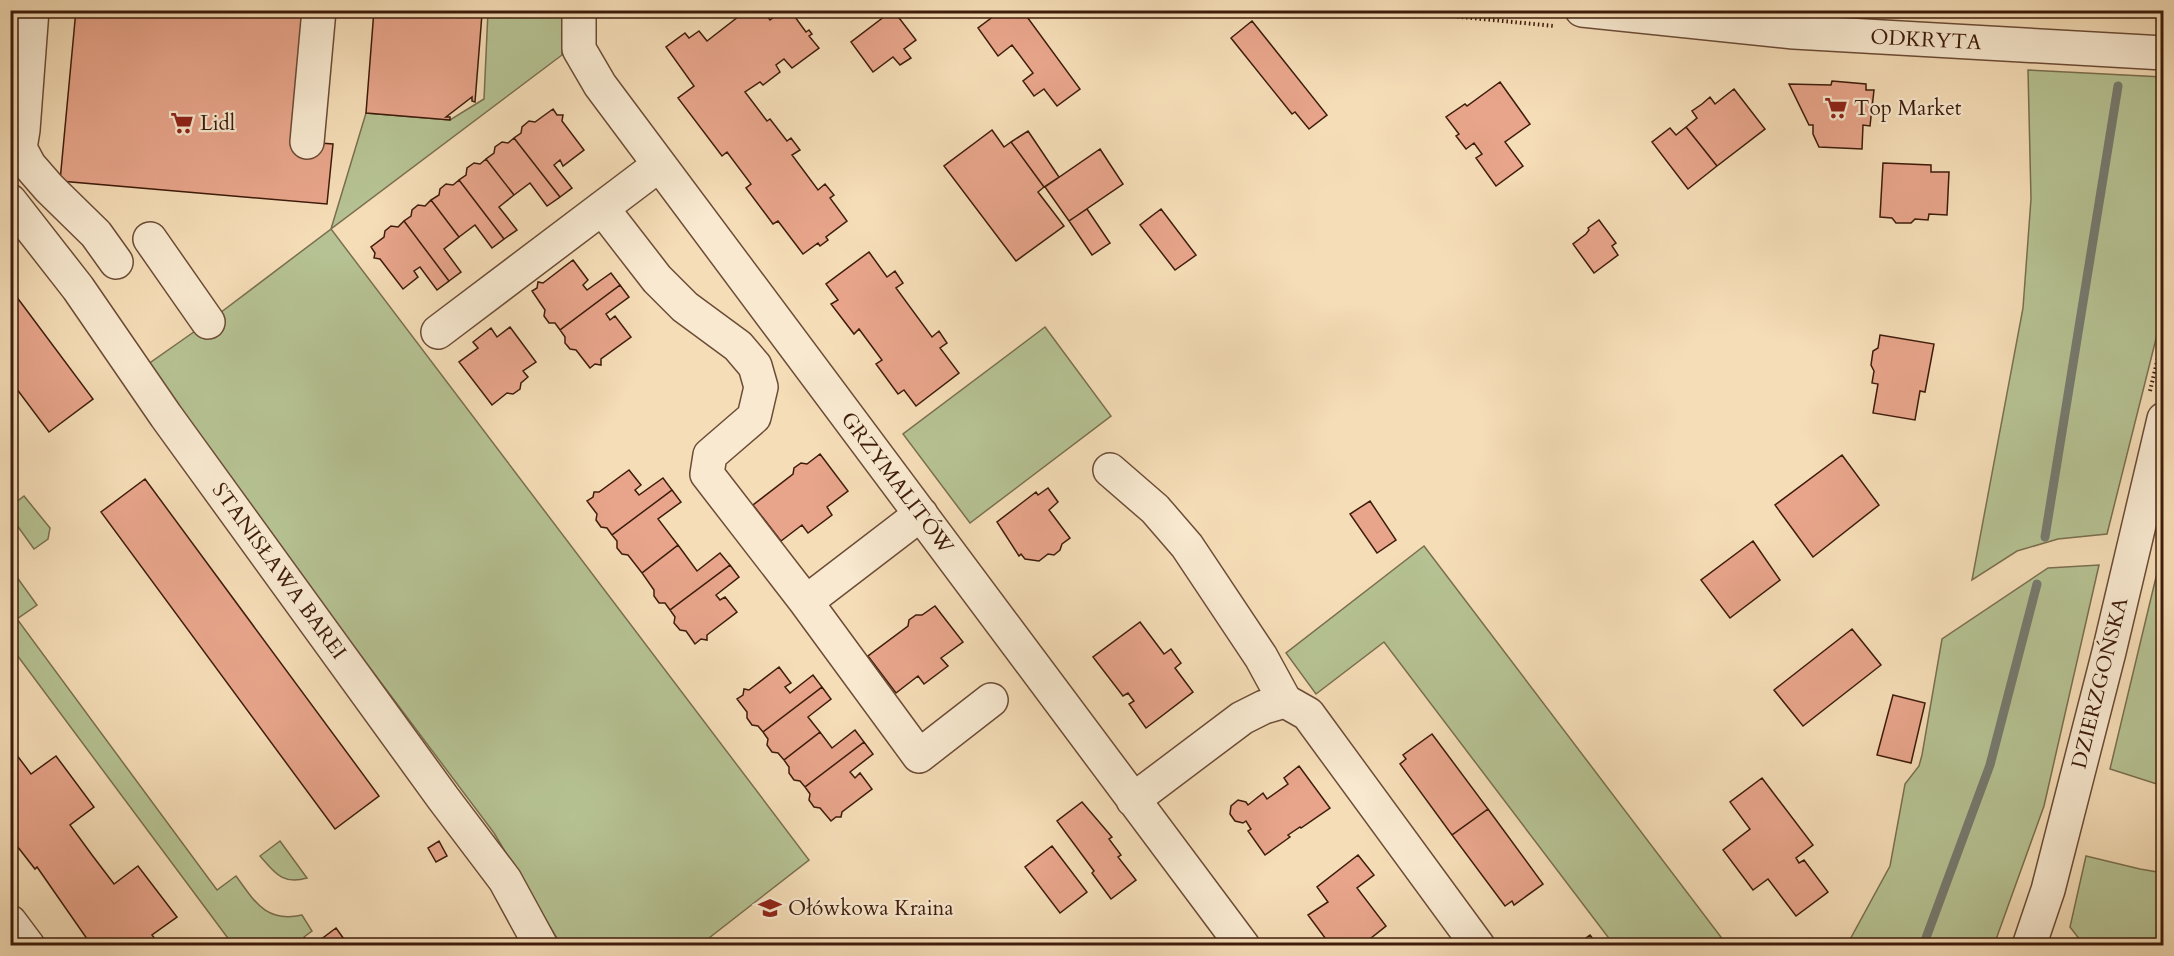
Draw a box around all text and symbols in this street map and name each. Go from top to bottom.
street label: ODKRYTA [1870,23,1982,57]
place label: Top Market [1854,94,1962,123]
supermarket icon: Top Market [1823,95,1849,121]
place label: Lidl [200,109,235,138]
supermarket icon: Lidl [169,110,195,136]
street label: GRZYMALITÓW [834,405,961,561]
street label: STANISŁAWA BAREI [205,477,353,665]
street label: DZIERZGOŃSKA [2065,594,2135,772]
place label: Ołówkowa Kraina [788,894,954,923]
school or university icon: Ołówkowa Kraina [757,895,783,921]

